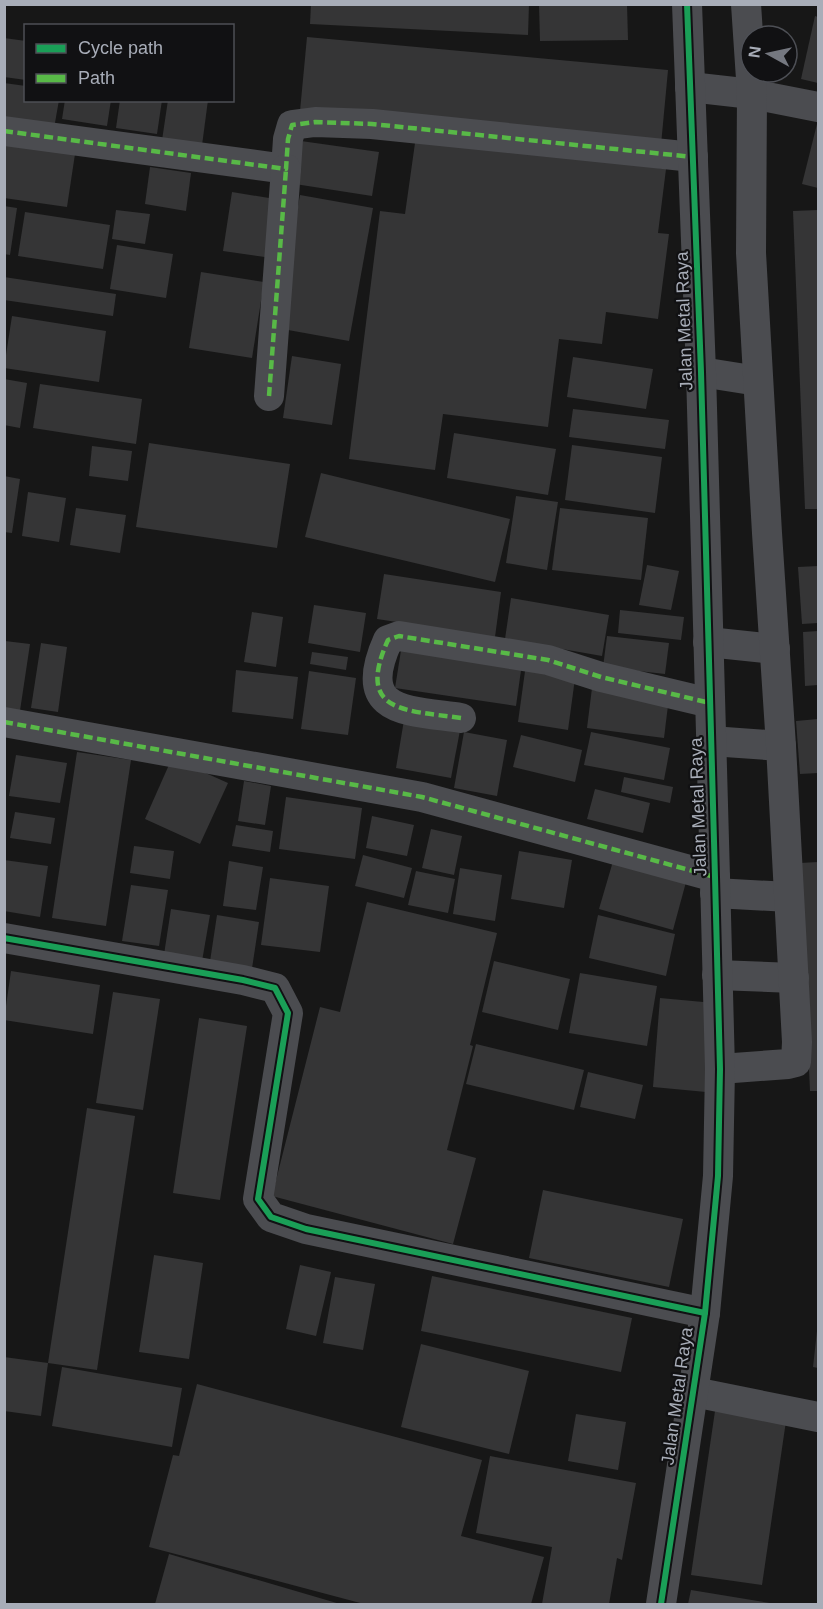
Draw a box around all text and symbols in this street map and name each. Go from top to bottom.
legend [24,24,234,102]
north arrow [739,24,799,84]
text: Cycle path [78,38,163,58]
text: N [745,45,764,59]
text: Path [78,68,115,88]
street label: Jalan Metal Raya [672,250,696,391]
street label: Jalan Metal Raya [686,736,710,877]
street label: Jalan Metal Raya [657,1325,697,1466]

